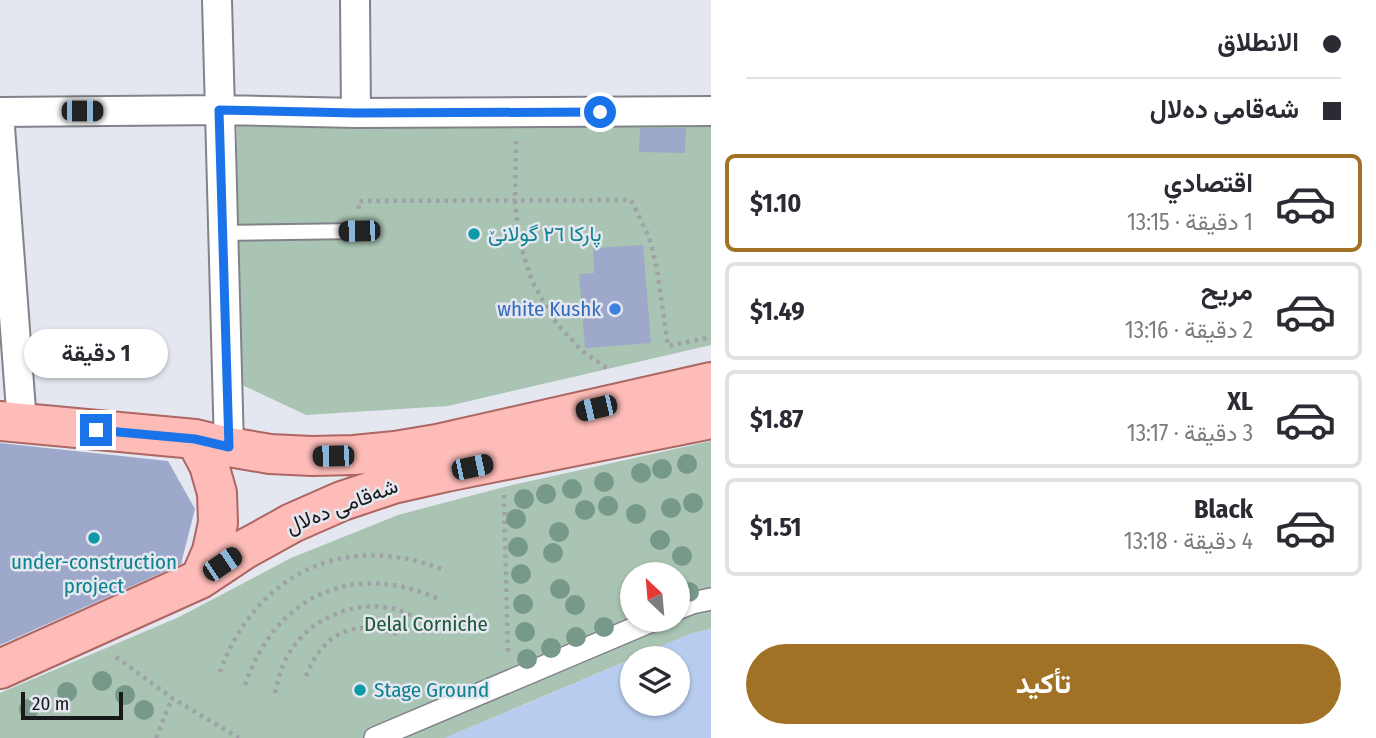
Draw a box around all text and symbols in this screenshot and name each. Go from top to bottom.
text: الانطلاق [1217,27,1299,58]
text: شەقامی دەلال [1150,94,1299,125]
route start [584,96,616,128]
car [62,101,104,122]
text: اقتصادي [1164,168,1253,199]
icon: car [1274,172,1337,235]
text: $1.10 [750,188,802,219]
text: 1 دقيقة · 13:15 [1127,208,1253,236]
car [338,220,381,242]
place label: پارکا ٢٦ گولانێ [488,221,601,248]
marker: پارکا ٢٦ گولانێ [466,226,482,242]
text: مريح [1201,276,1253,307]
icon: car [1274,280,1337,343]
place label: white Kushk [497,296,601,322]
text: $1.49 [750,296,805,327]
marker: white Kushk [607,301,623,317]
text: 2 دقيقة · 13:16 [1125,316,1253,344]
callout: 1 دقيقة [24,328,168,378]
text: 1 دقيقة [62,339,130,367]
text: XL [1227,386,1253,417]
icon: car [1274,388,1337,451]
car [574,393,619,423]
text: $1.87 [750,404,803,435]
route end [80,414,112,446]
text: 3 دقيقة · 13:17 [1127,419,1253,447]
car [312,445,355,467]
car [450,452,495,482]
street label: شەقامی دەلال [282,473,402,539]
text: Black [1194,494,1253,525]
icon: car [1274,496,1337,559]
text: $1.51 [750,512,802,543]
text: 4 دقيقة · 13:18 [1124,527,1253,555]
marker: under-construction project [86,530,102,546]
car [199,544,246,584]
place label: under-construction project [11,549,177,599]
north arrow [620,562,690,632]
map controls [620,562,690,716]
park label: Delal Corniche [364,611,488,637]
button: تأكيد [746,644,1341,724]
button: layers [620,646,690,716]
place label: Stage Ground [374,677,489,703]
marker: Stage Ground [352,682,368,698]
scale bar [21,689,122,721]
text: 20 m [32,692,69,715]

